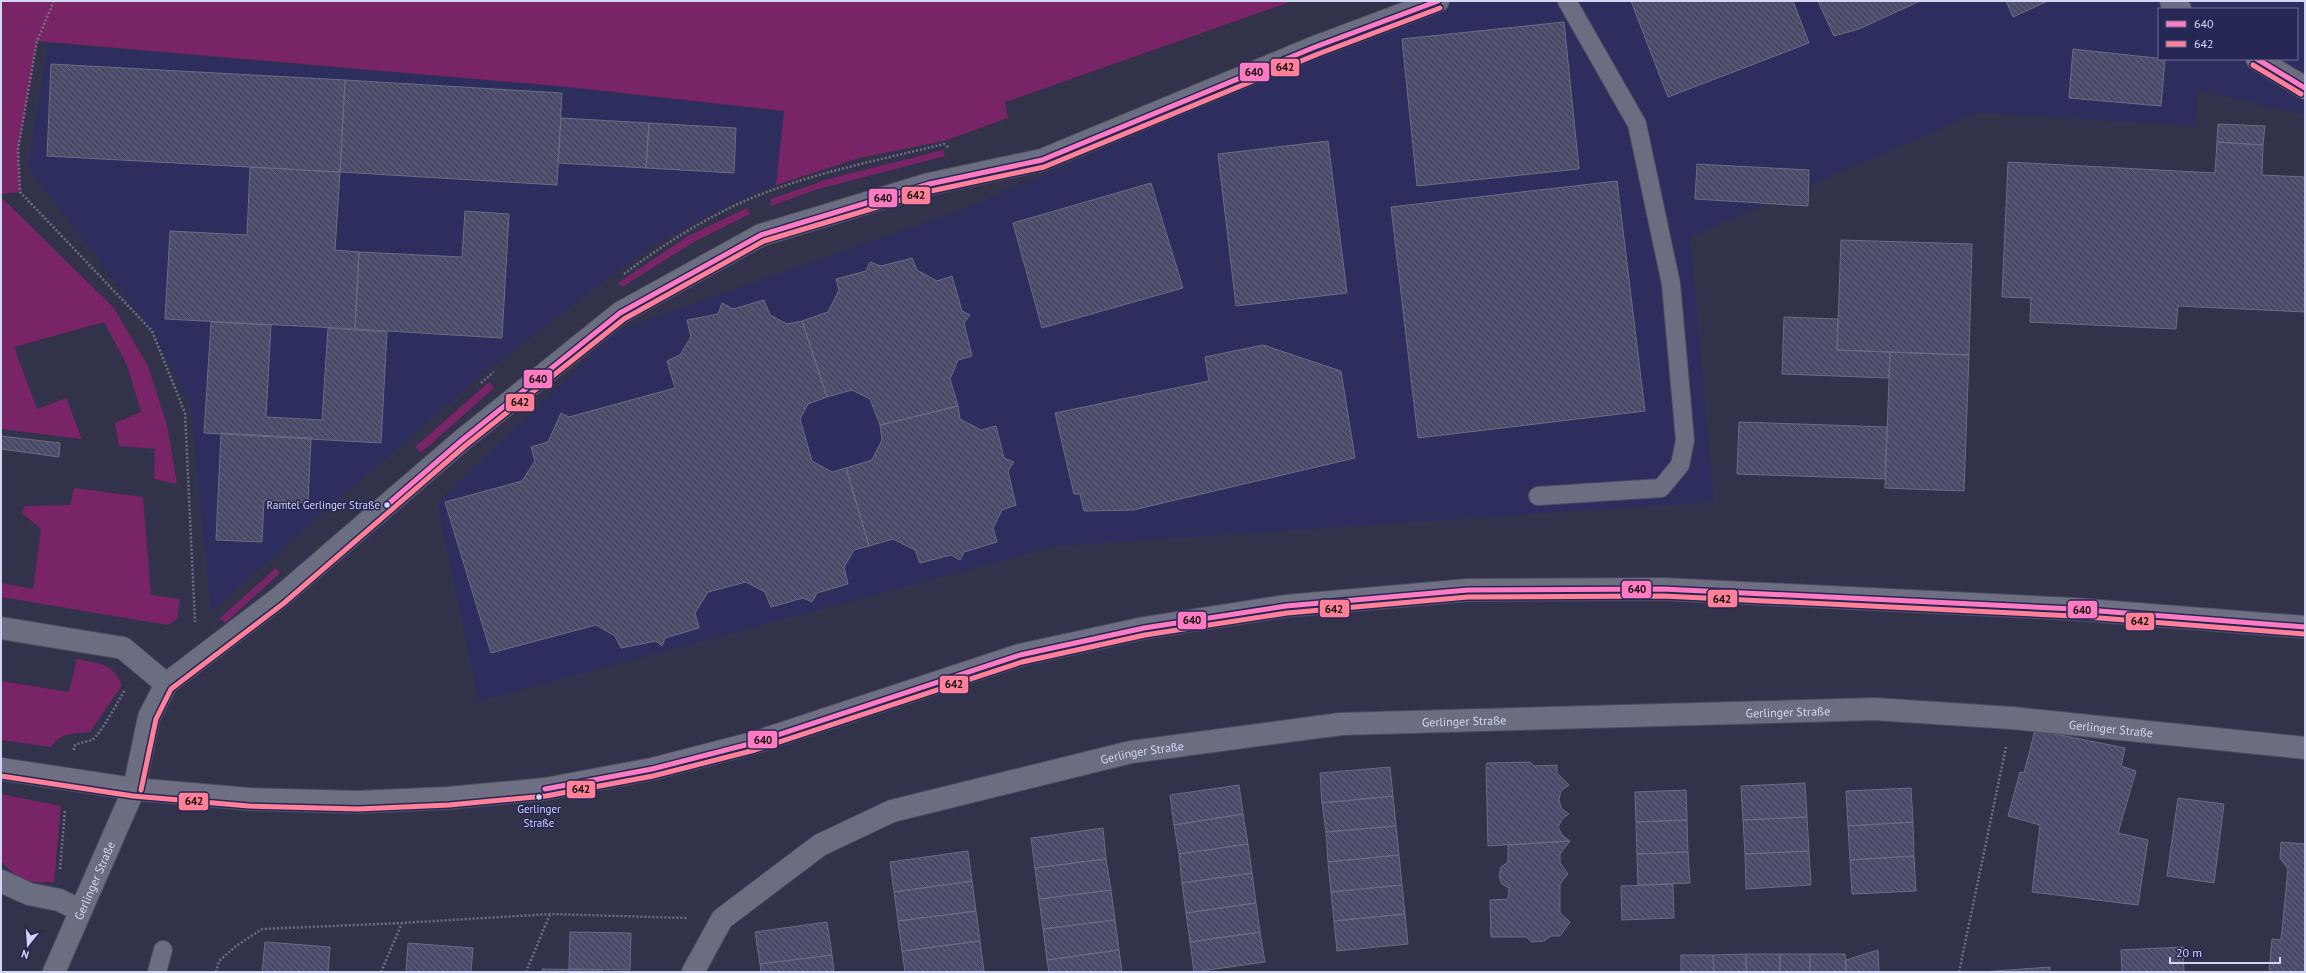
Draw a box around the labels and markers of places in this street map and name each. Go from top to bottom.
place label: Ramtel Gerlinger Straße [267,498,380,512]
marker: Ramtel Gerlinger Straße [382,500,392,510]
marker: Gerlinger Straße [534,792,544,802]
place label: Gerlinger Straße [517,802,561,830]

